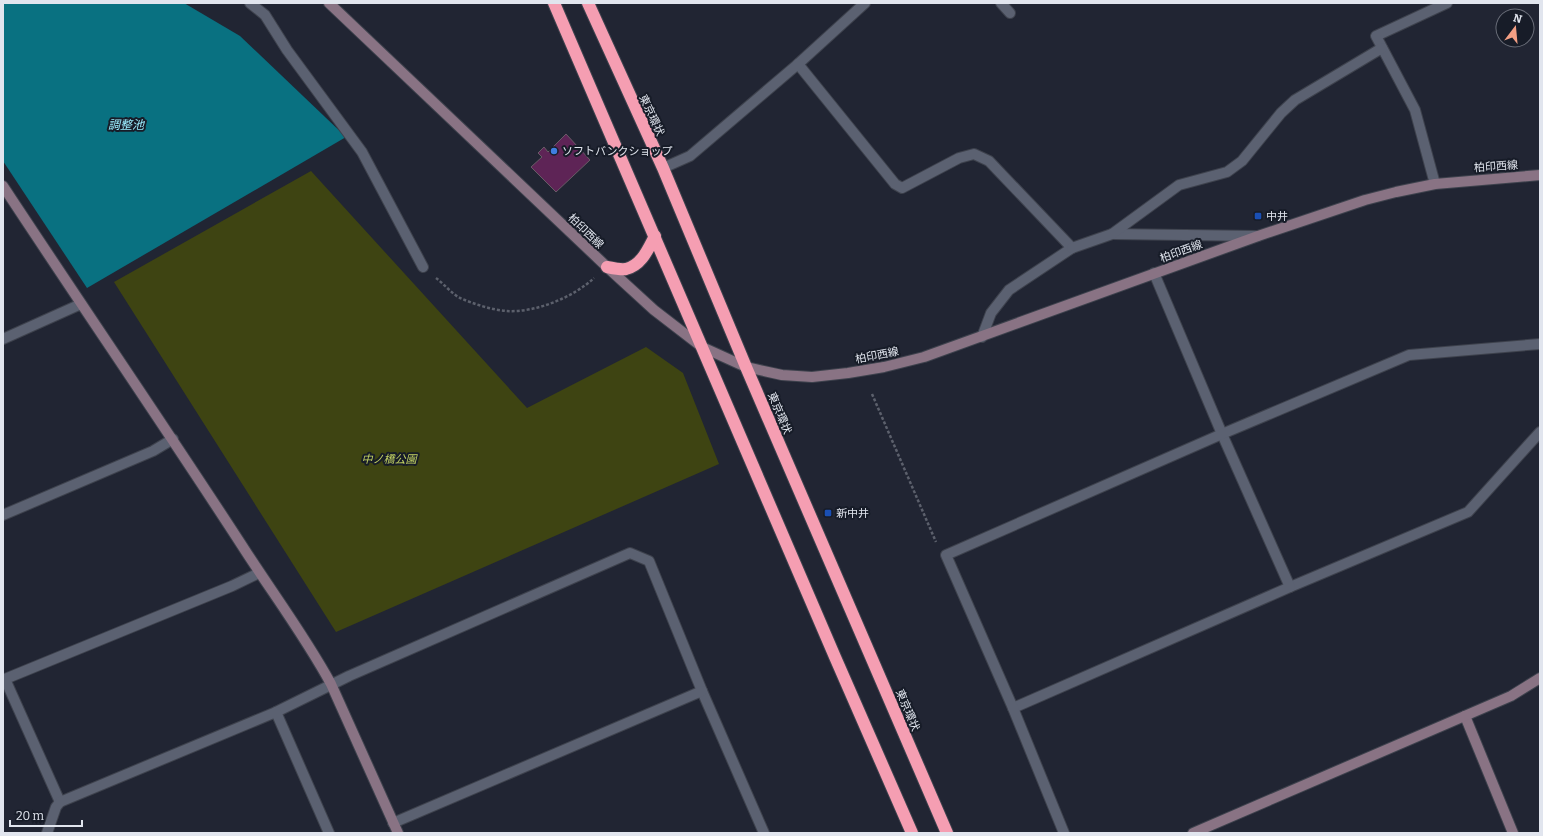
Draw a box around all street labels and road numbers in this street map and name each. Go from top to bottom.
street label: 東京環状 [636,93,667,139]
street label: 柏印西線 [1474,158,1518,175]
street label: 柏印西線 [565,211,606,251]
street label: 柏印西線 [1158,238,1204,265]
street label: 柏印西線 [854,345,900,366]
street label: 東京環状 [765,390,795,437]
street label: 東京環状 [893,687,923,734]

